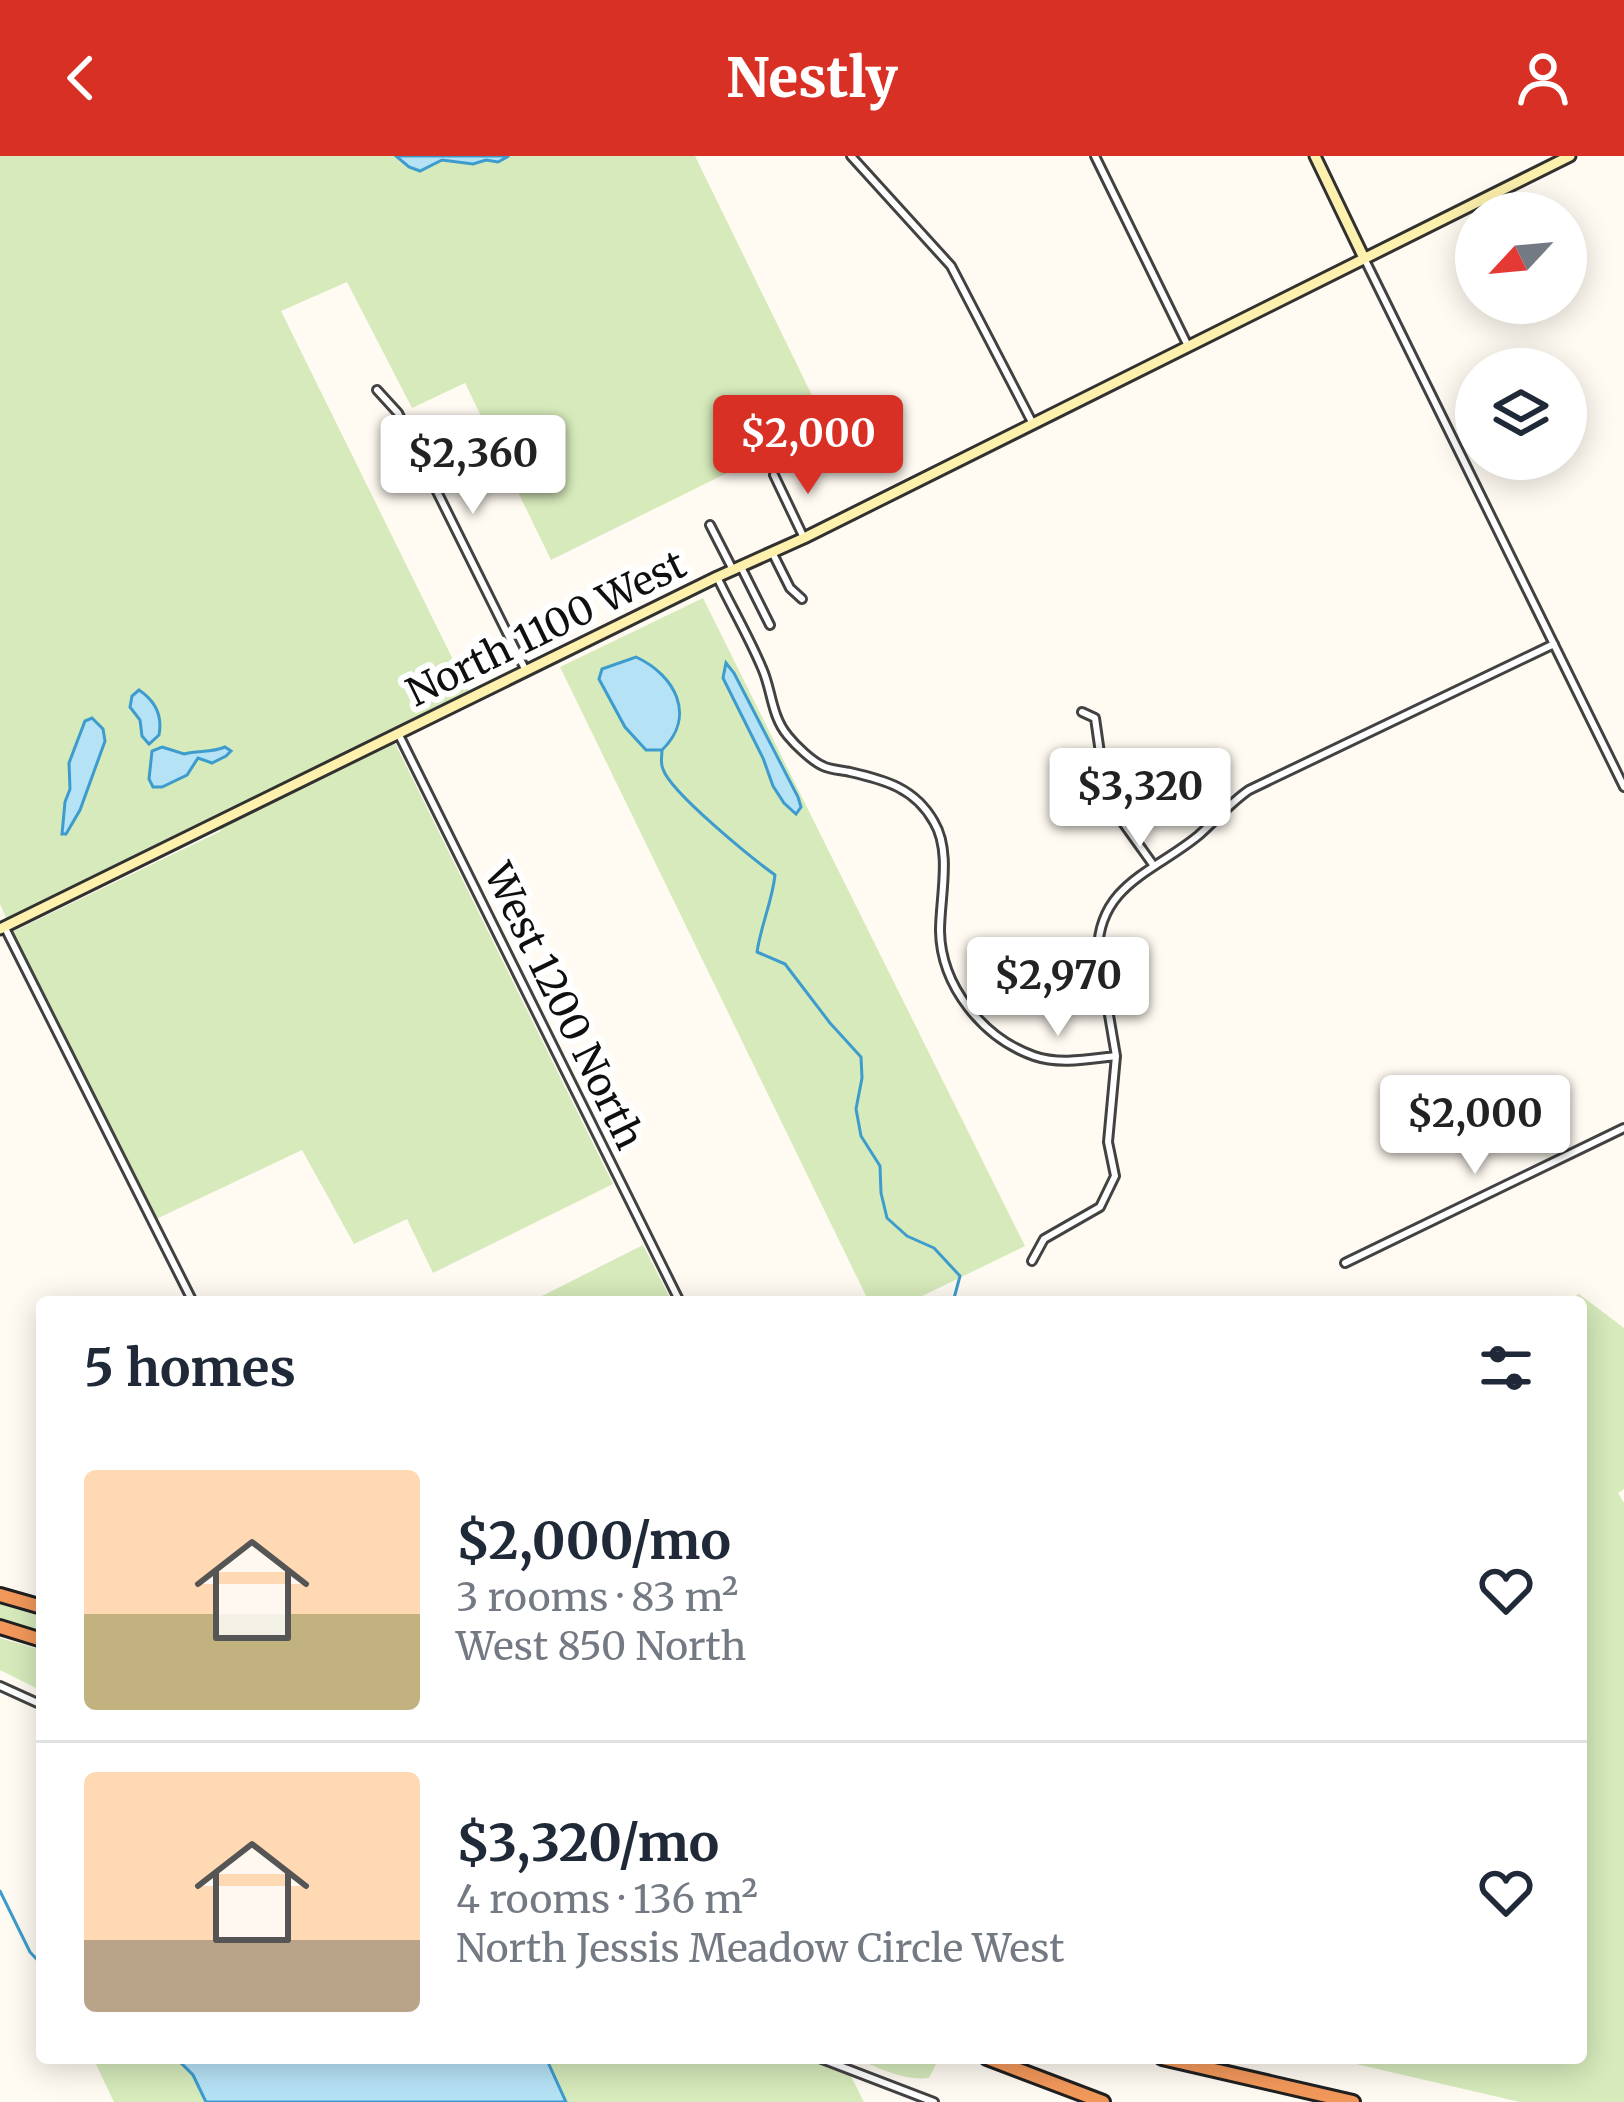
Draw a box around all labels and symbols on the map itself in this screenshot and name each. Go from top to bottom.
north arrow [1455,192,1587,324]
pin: $2,000 [710,395,906,497]
pin: $2,360 [375,415,571,517]
street label: North 1100 West [399,540,694,717]
pin: $3,320 [1042,748,1238,850]
street label: West 1200 North [473,855,654,1157]
pin: $2,970 [960,937,1156,1039]
pin: $2,000 [1377,1075,1573,1177]

